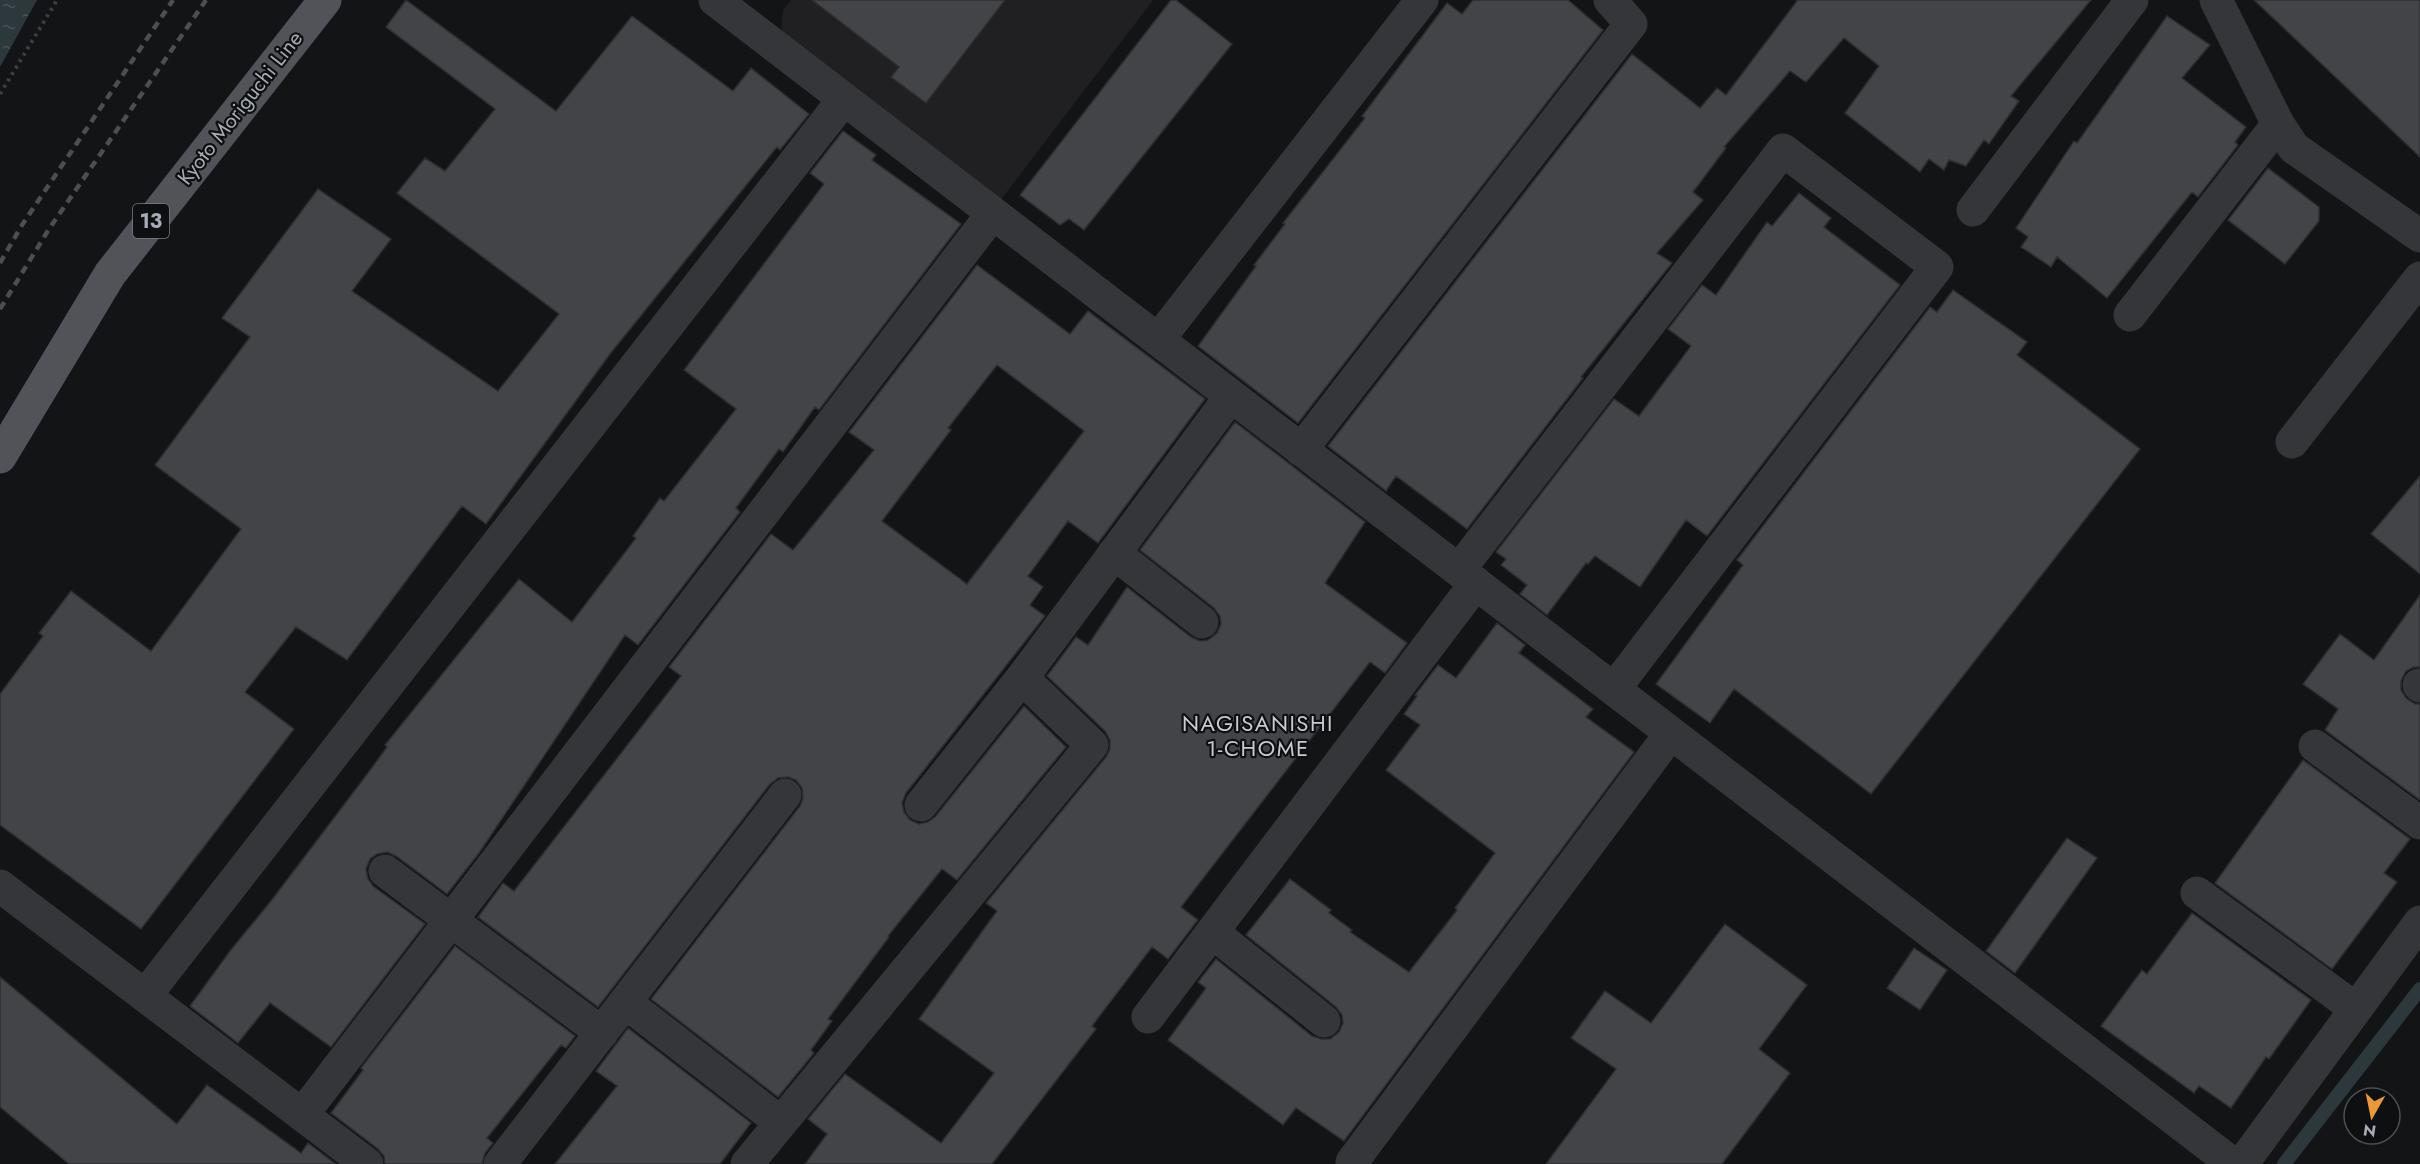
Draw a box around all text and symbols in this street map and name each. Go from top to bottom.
street label: Kyoto Moriguchi Line [170,25,310,191]
road number: 13 [133,204,169,238]
district label: NAGISANISHI 1-CHOME [1182,707,1334,764]
north arrow [2342,1086,2402,1146]
text: N [2362,1118,2378,1143]

